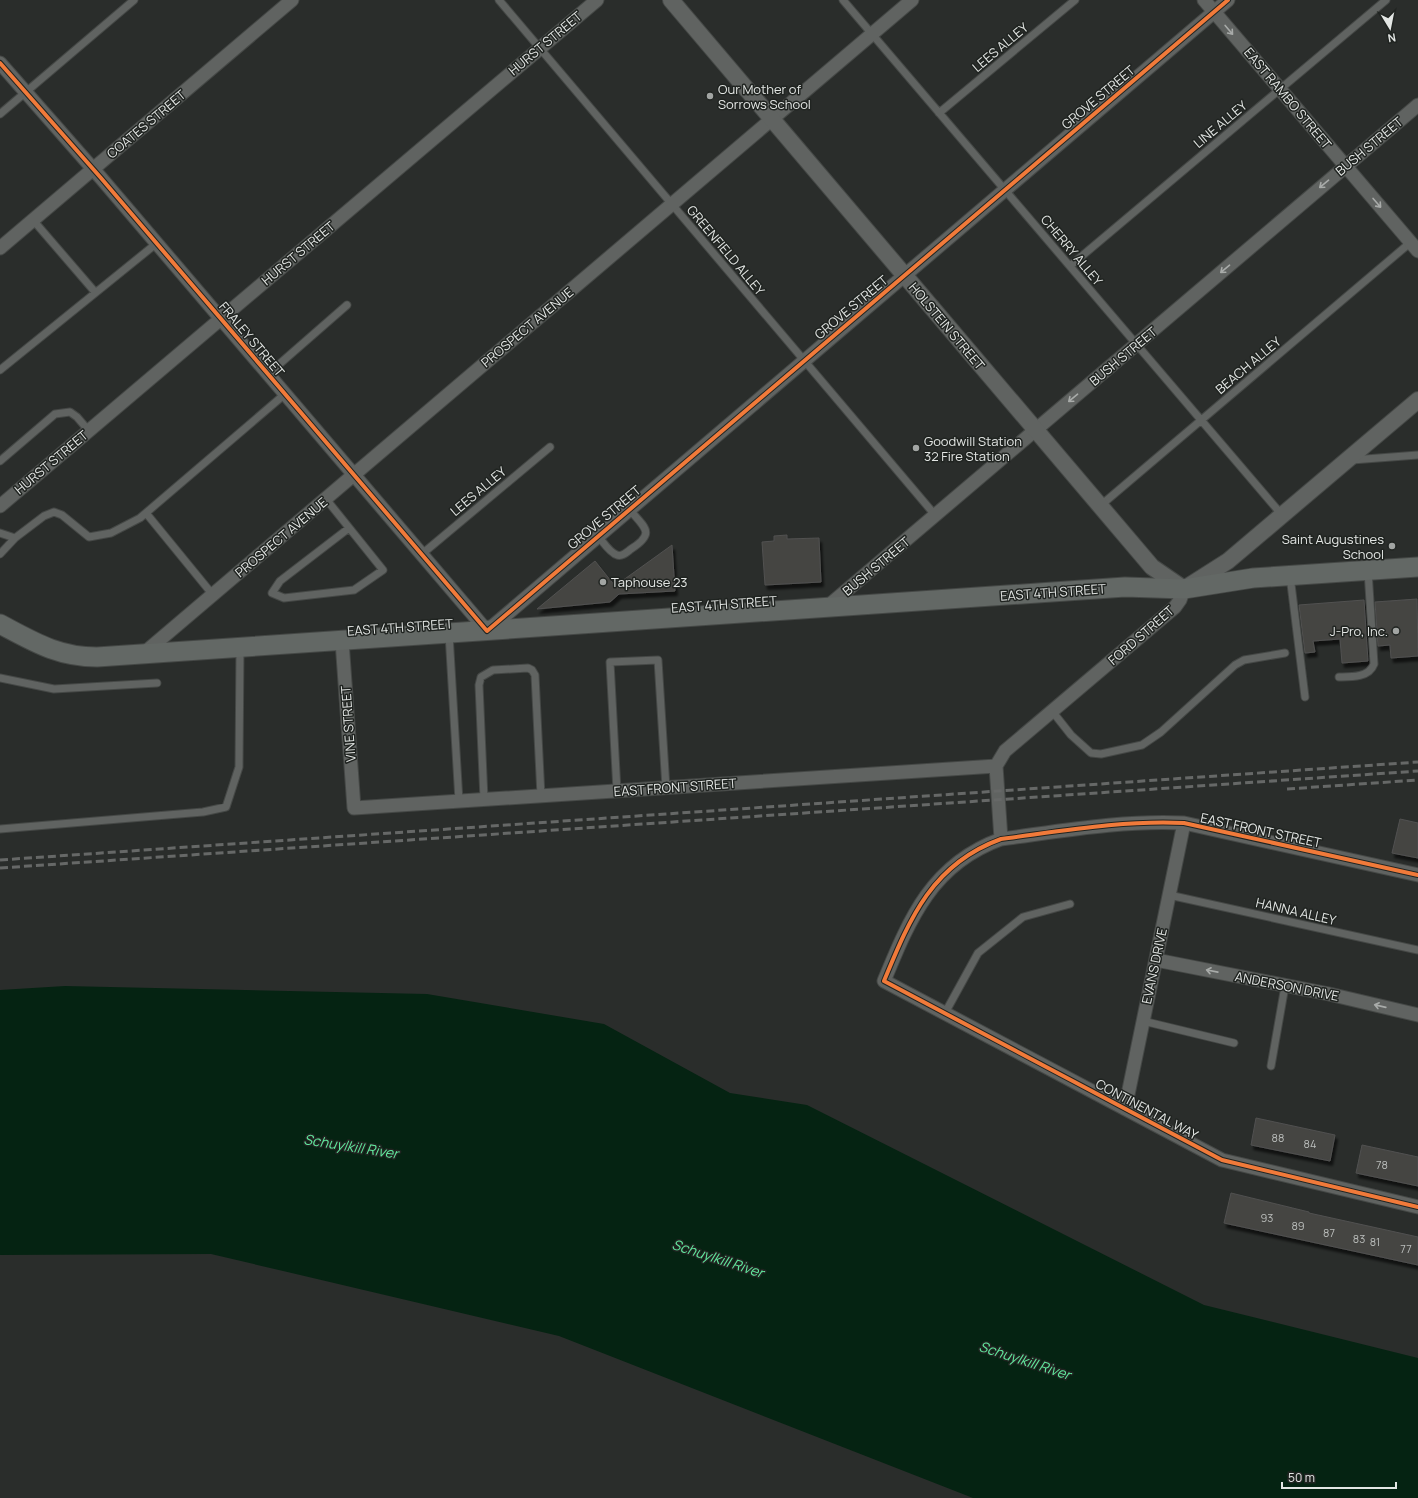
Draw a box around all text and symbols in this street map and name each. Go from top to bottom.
street label: HURST STREET [504,7,586,79]
north arrow [1370,8,1410,48]
street label: LEES ALLEY [968,18,1032,76]
one-way arrow [1225,24,1234,35]
text: N [1387,30,1397,46]
street label: EAST RAMBO STREET [1240,43,1336,153]
street label: GROVE STREET [1057,61,1139,133]
place label: Our Mother of Sorrows School [718,80,811,113]
street label: COATES STREET [103,85,189,162]
marker: Our Mother of Sorrows School [705,91,715,101]
street label: LINE ALLEY [1189,96,1251,152]
street label: BUSH STREET [1332,112,1407,179]
one-way arrow [1319,180,1330,189]
one-way arrow [1373,198,1382,208]
street label: GREENFIELD ALLEY [683,201,769,299]
street label: CHERRY ALLEY [1037,211,1107,290]
street label: HURST STREET [257,217,339,289]
one-way arrow [1220,264,1231,273]
street label: GROVE STREET [810,271,892,343]
street label: HOLSTEIN STREET [905,278,989,374]
street label: PROSPECT AVENUE [477,283,577,371]
street label: FRALEY STREET [215,298,289,381]
street label: BUSH STREET [1086,322,1161,389]
street label: BEACH ALLEY [1211,332,1285,398]
one-way arrow [1068,394,1078,403]
street label: HURST STREET [10,426,92,498]
place label: Goodwill Station 32 Fire Station [924,432,1022,465]
marker: Goodwill Station 32 Fire Station [911,443,921,453]
street label: LEES ALLEY [446,462,510,520]
street label: GROVE STREET [563,481,645,553]
street label: PROSPECT AVENUE [231,493,331,581]
place label: Saint Augustines School [1282,530,1384,563]
street label: BUSH STREET [839,532,914,599]
marker: Saint Augustines School [1387,541,1397,551]
place label: Taphouse 23 [611,573,688,591]
marker: Taphouse 23 [598,577,608,587]
street label: EAST 4TH STREET [999,579,1107,605]
street label: EAST 4TH STREET [670,591,778,617]
street label: FORD STREET [1104,601,1178,669]
street label: EAST 4TH STREET [346,614,454,640]
place label: J-Pro, Inc. [1330,622,1388,640]
marker: J-Pro, Inc. [1391,626,1401,636]
street label: VINE STREET [336,685,360,763]
street label: EAST FRONT STREET [613,774,737,800]
street label: EAST FRONT STREET [1199,808,1323,852]
street label: HANNA ALLEY [1254,893,1339,929]
street label: EVANS DRIVE [1137,926,1171,1006]
one-way arrow [1206,967,1219,975]
street label: ANDERSON DRIVE [1233,967,1341,1005]
one-way arrow [1374,1002,1387,1010]
street label: CONTINENTAL WAY [1093,1074,1202,1144]
water label: Schuylkill River [302,1129,402,1163]
house number: 88 [1272,1130,1284,1145]
house number: 84 [1304,1136,1316,1151]
house number: 78 [1376,1157,1388,1172]
house number: 93 [1261,1210,1273,1225]
house number: 89 [1291,1218,1305,1233]
house number: 87 [1323,1225,1335,1240]
house number: 83 [1353,1231,1365,1246]
water label: Schuylkill River [670,1234,768,1282]
house number: 81 [1370,1234,1380,1249]
house number: 77 [1400,1241,1412,1256]
water label: Schuylkill River [977,1336,1075,1384]
scale bar [1282,1464,1396,1490]
text: 50 m [1288,1469,1315,1486]

